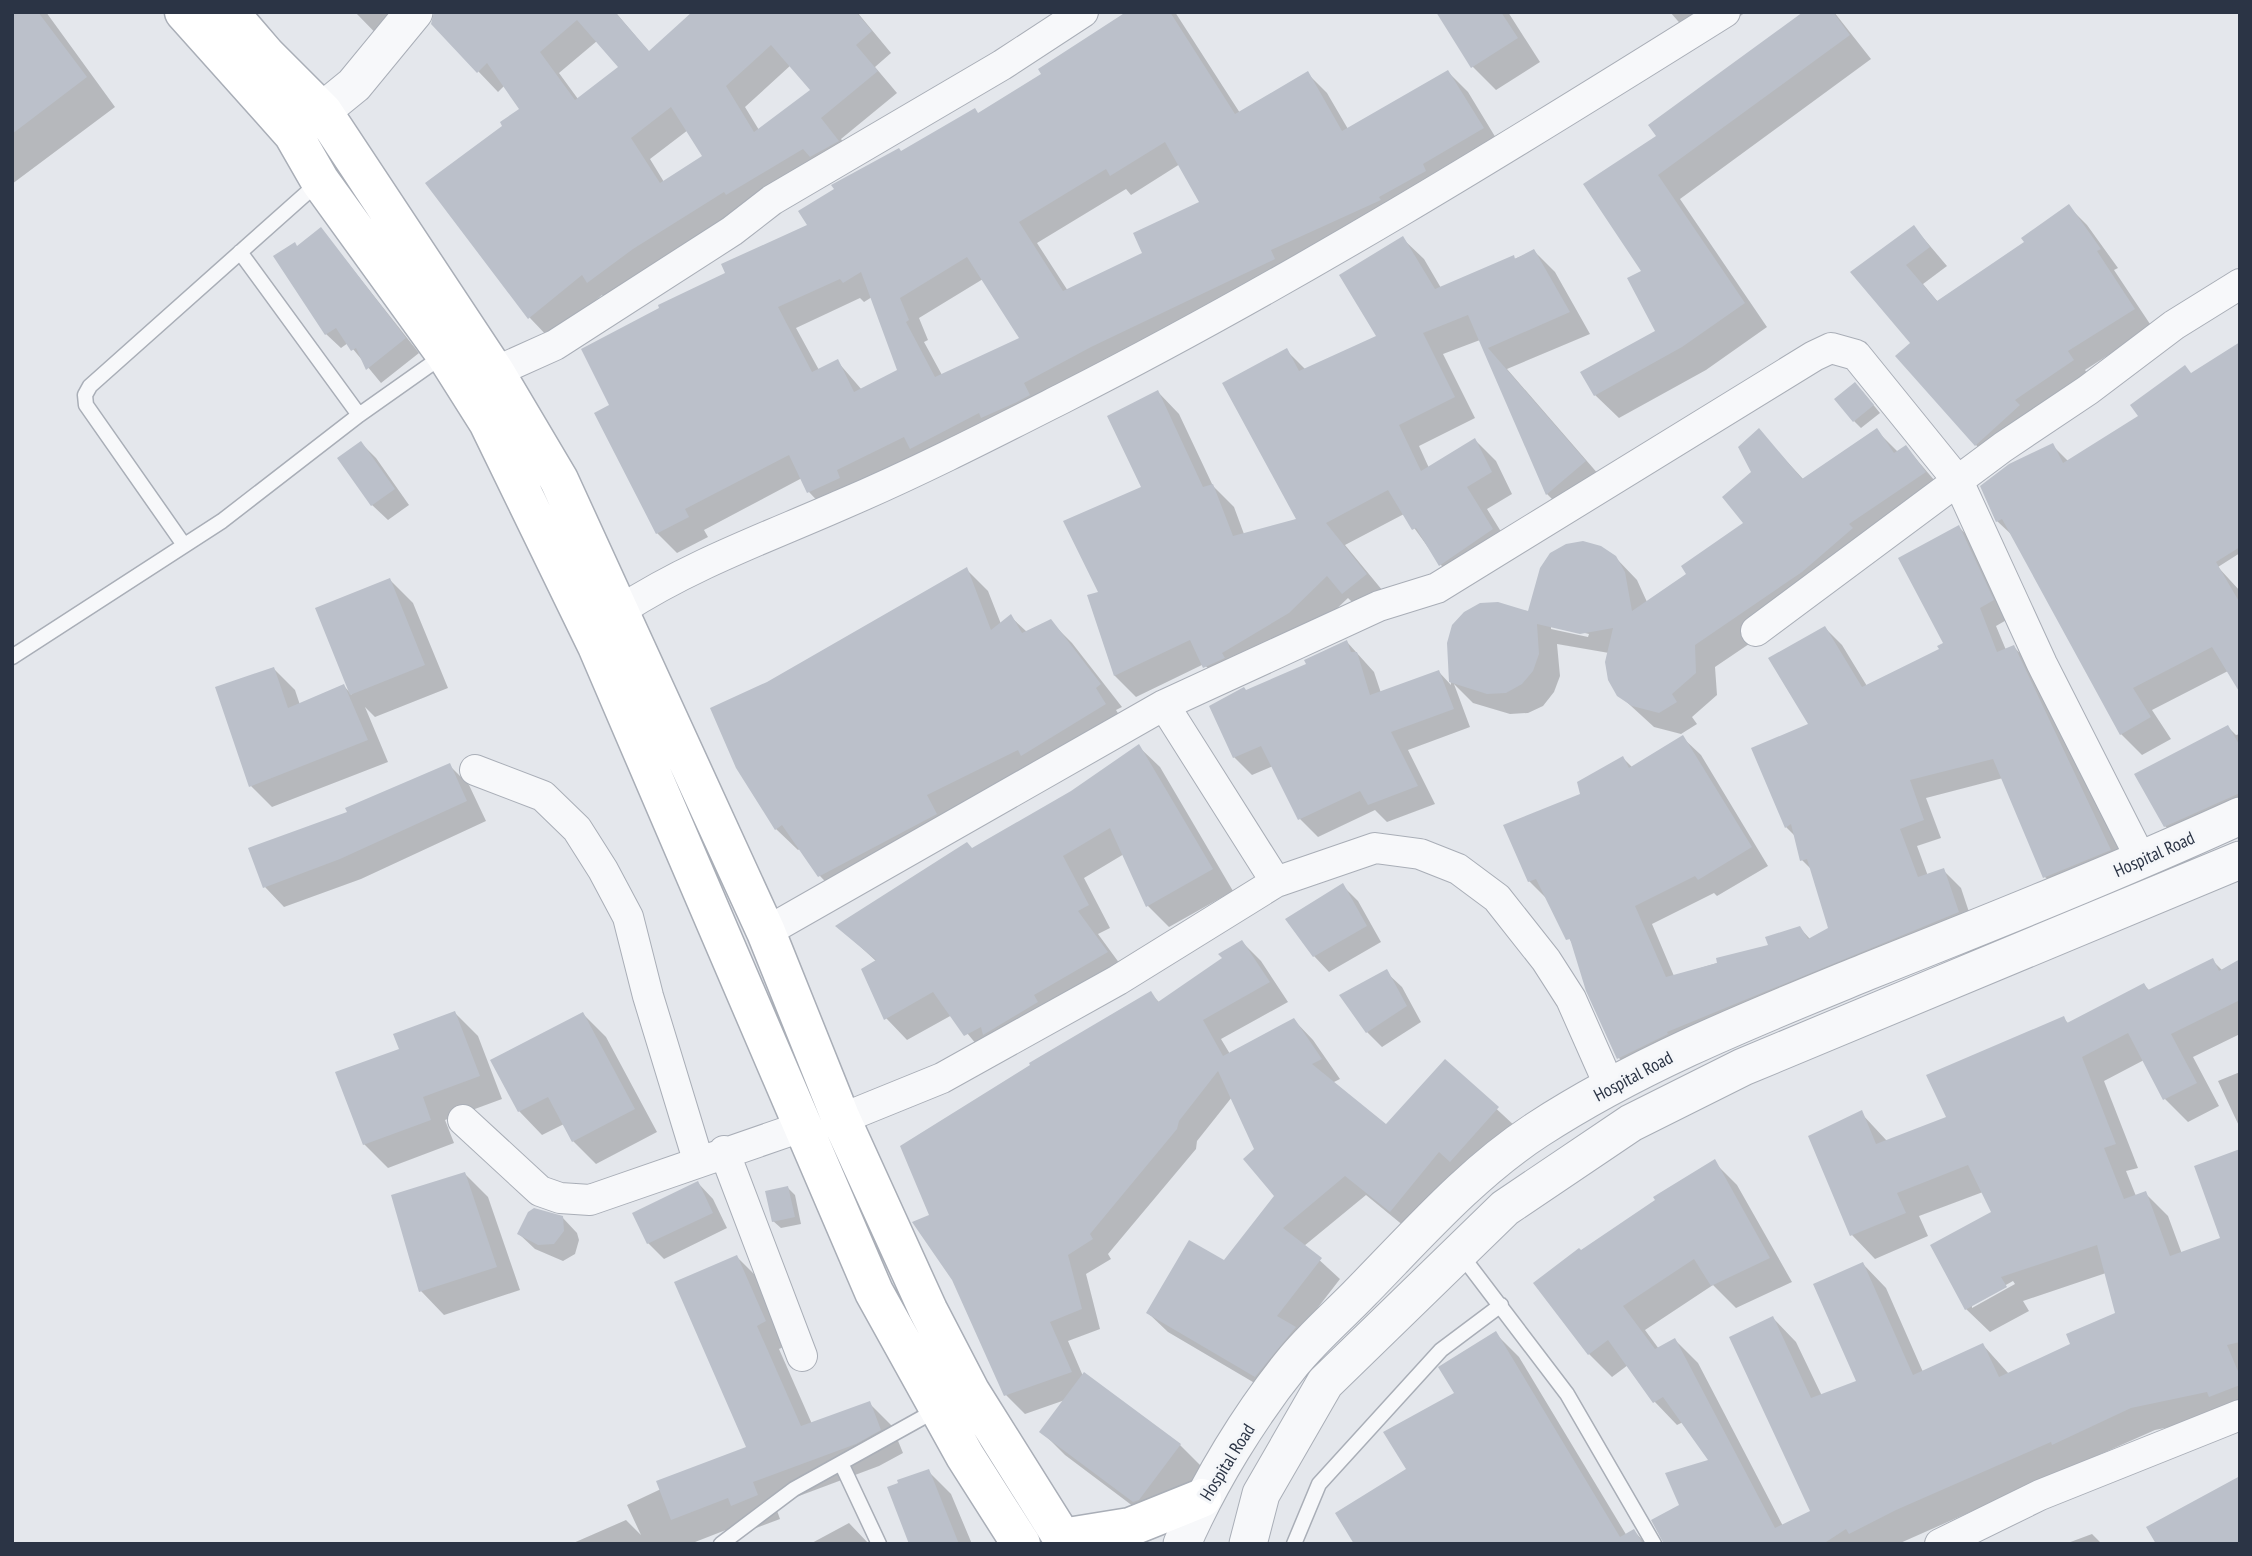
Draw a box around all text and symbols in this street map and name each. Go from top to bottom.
street label: Hospital Road [2110,826,2198,882]
street label: Hospital Road [1590,1046,1676,1106]
street label: Hospital Road [1194,1419,1260,1505]

